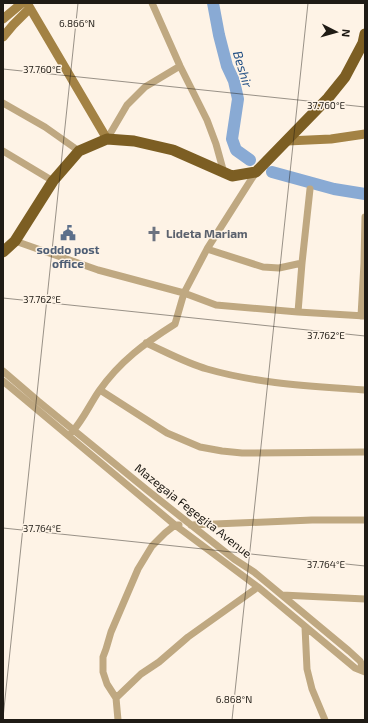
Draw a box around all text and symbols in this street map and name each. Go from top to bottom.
north arrow [316,12,356,52]
text: 6.866°N [59,17,95,29]
text: N [340,28,353,38]
water label: Beshir [230,49,256,90]
text: 37.760°E [23,63,62,75]
text: 37.760°E [307,99,346,111]
public building icon: soddo post office [59,224,77,242]
church icon: Lideta Mariam [145,225,163,243]
place label: Lideta Mariam [166,226,248,240]
place label: soddo post office [36,242,100,270]
text: 37.762°E [23,293,61,305]
text: 37.762°E [307,329,345,341]
street label: Mazegaja Fegegita Avenue [132,460,255,561]
text: 37.764°E [23,522,62,534]
text: 37.764°E [307,558,346,570]
text: 6.868°N [216,693,252,705]

